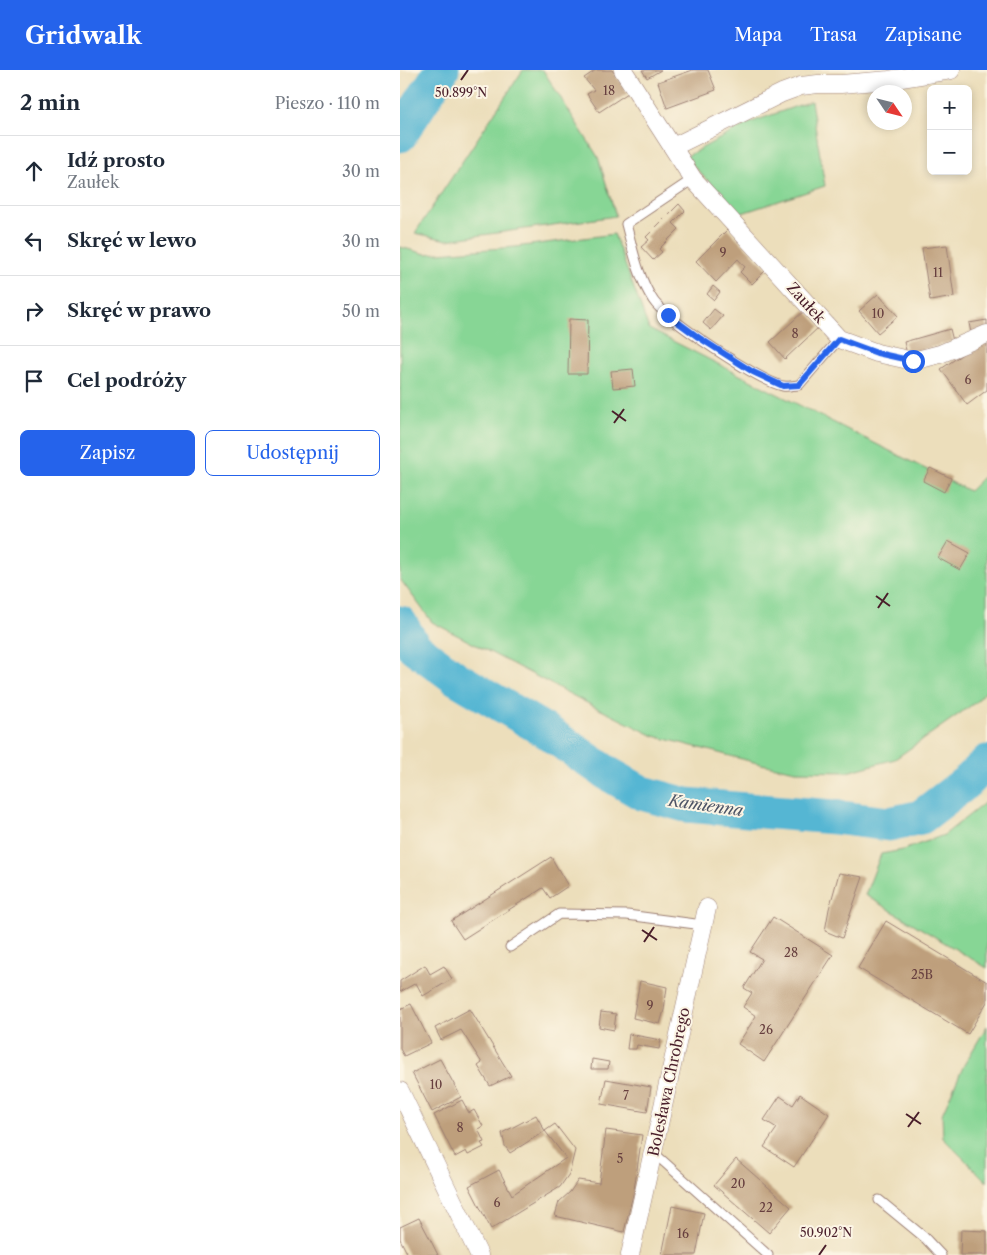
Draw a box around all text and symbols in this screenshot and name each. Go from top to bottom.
text: Gridwalk [25,21,142,50]
text: Mapa [734,24,782,46]
text: Trasa [810,24,857,46]
text: Zapisane [885,24,962,46]
house number: 18 [603,83,615,98]
text: 50.899°N [435,85,487,100]
north arrow [867,85,912,130]
map controls [927,85,972,175]
button: + [927,85,972,130]
text: 2 min [20,90,80,115]
text: Pieszo · 110 m [275,93,380,113]
button: − [927,130,972,175]
text: Idź prosto [67,149,165,172]
icon: ahead [20,157,48,185]
text: 30 m [342,161,380,181]
text: Zaułek [67,172,119,192]
icon: left [20,227,48,255]
text: Skręć w lewo [67,229,197,252]
text: 30 m [342,231,380,251]
house number: 9 [719,245,727,260]
house number: 11 [933,265,943,280]
street label: Zaułek [783,278,831,328]
icon: right [20,297,48,325]
text: Skręć w prawo [67,299,211,322]
text: 50 m [342,301,380,321]
route end [657,304,680,327]
house number: 10 [872,306,884,321]
house number: 8 [791,326,799,341]
route start [902,350,925,373]
icon: arrive [20,367,48,395]
text: Cel podróży [67,369,186,392]
house number: 6 [964,372,972,387]
button: Zapisz [20,430,195,476]
button: Udostępnij [205,430,380,476]
water label: Kamienna [665,790,745,820]
house number: 28 [784,945,798,960]
house number: 25B [911,967,933,982]
house number: 9 [646,998,654,1013]
street label: Bolesława Chrobrego [643,1006,694,1158]
house number: 26 [759,1022,773,1037]
house number: 10 [430,1077,442,1092]
house number: 7 [623,1088,629,1103]
house number: 8 [456,1120,464,1135]
house number: 5 [617,1151,623,1166]
house number: 20 [731,1176,745,1191]
house number: 6 [493,1195,501,1210]
house number: 22 [759,1200,773,1215]
text: 50.902°N [800,1225,852,1240]
house number: 16 [677,1226,689,1241]

